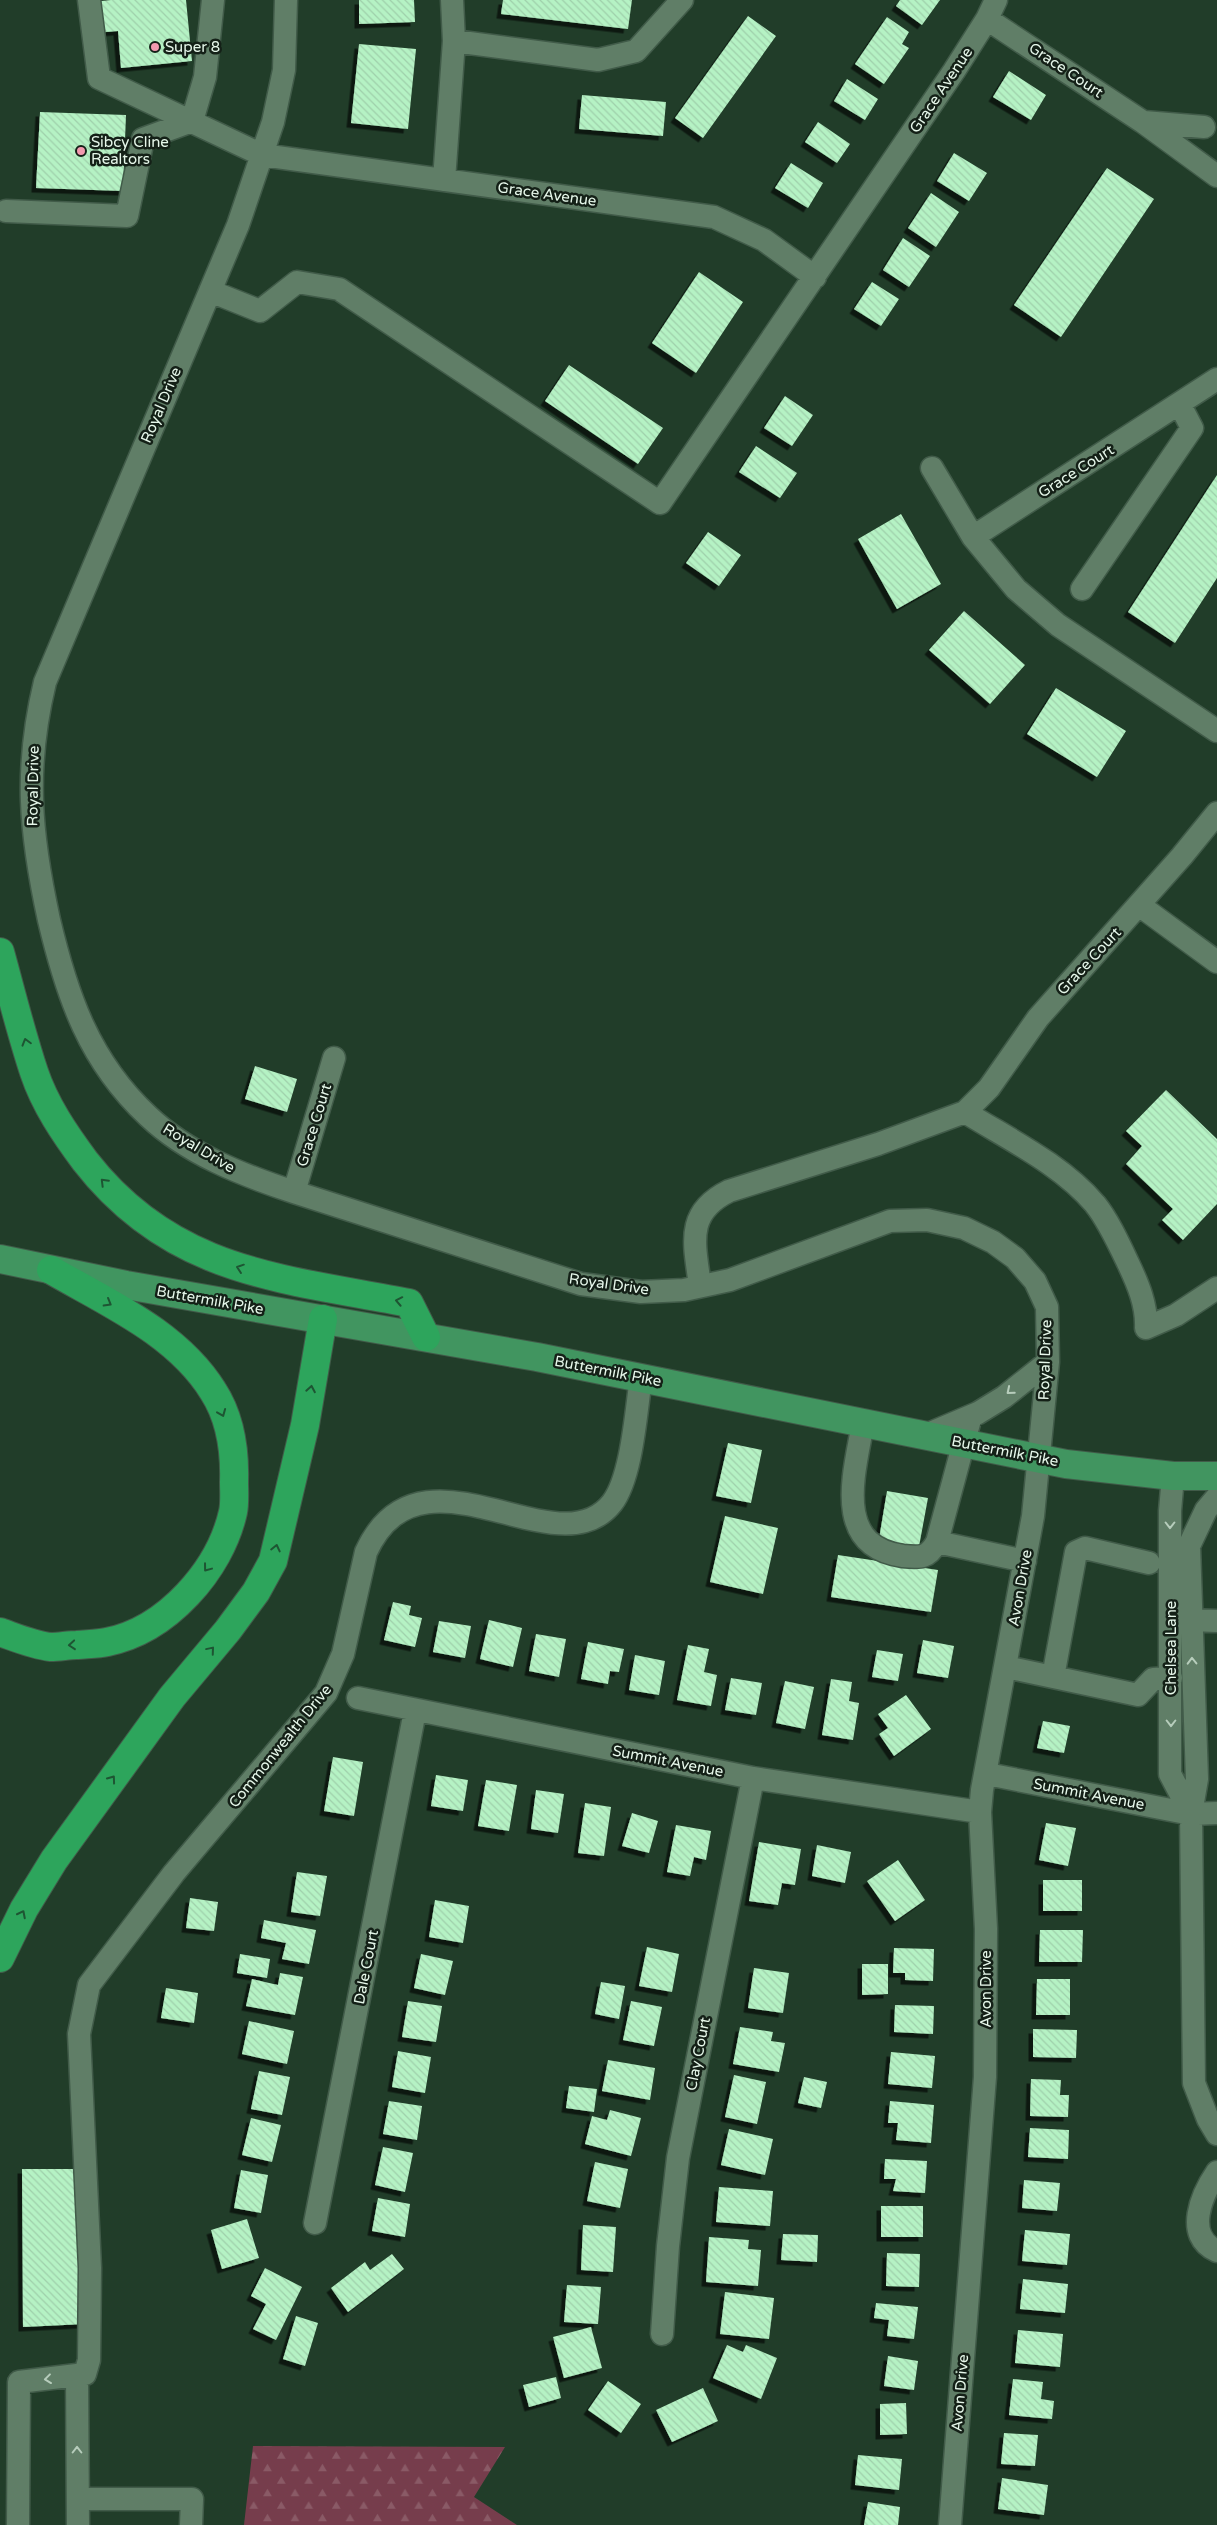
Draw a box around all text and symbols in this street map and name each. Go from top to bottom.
place label: Super 8 [165,38,220,56]
street label: Grace Court [1025,39,1107,102]
marker: Super 8 [149,41,161,53]
street label: Grace Avenue [906,44,976,136]
place label: Sibcy Cline Realtors [91,133,169,168]
marker: Sibcy Cline Realtors [75,145,87,157]
street label: Grace Avenue [496,178,598,210]
street label: Royal Drive [137,364,185,446]
street label: Grace Court [1035,441,1117,501]
street label: Royal Drive [23,746,43,826]
street label: Grace Court [1053,923,1125,999]
one-way arrow [21,1039,31,1047]
street label: Grace Court [293,1081,335,1169]
street label: Royal Drive [160,1120,238,1176]
one-way arrow [101,1179,110,1188]
one-way arrow [236,1264,244,1274]
street label: Royal Drive [568,1269,650,1299]
street label: Buttermilk Pike [155,1282,265,1318]
one-way arrow [394,1296,403,1307]
one-way arrow [103,1297,112,1307]
street label: Royal Drive [1035,1319,1055,1401]
street label: Buttermilk Pike [553,1352,663,1390]
one-way arrow [305,1385,315,1394]
one-way arrow [1007,1385,1016,1394]
one-way arrow [216,1408,227,1417]
street label: Buttermilk Pike [950,1432,1060,1470]
one-way arrow [1165,1522,1175,1529]
one-way arrow [270,1544,281,1553]
street label: Avon Drive [1004,1548,1036,1628]
one-way arrow [204,1562,213,1572]
street label: Chelsea Lane [1162,1601,1180,1695]
one-way arrow [68,1639,76,1650]
one-way arrow [205,1647,214,1656]
one-way arrow [1187,1657,1198,1665]
street label: Commonwealth Drive [225,1681,335,1811]
one-way arrow [1166,1719,1177,1727]
street label: Summit Avenue [611,1741,725,1781]
street label: Summit Avenue [1032,1774,1146,1814]
one-way arrow [106,1775,115,1785]
one-way arrow [16,1910,26,1919]
street label: Dale Court [350,1928,382,2006]
street label: Avon Drive [977,1950,995,2028]
street label: Clay Court [682,2016,714,2092]
street label: Avon Drive [948,2354,972,2432]
one-way arrow [44,2373,52,2384]
one-way arrow [72,2446,82,2454]

